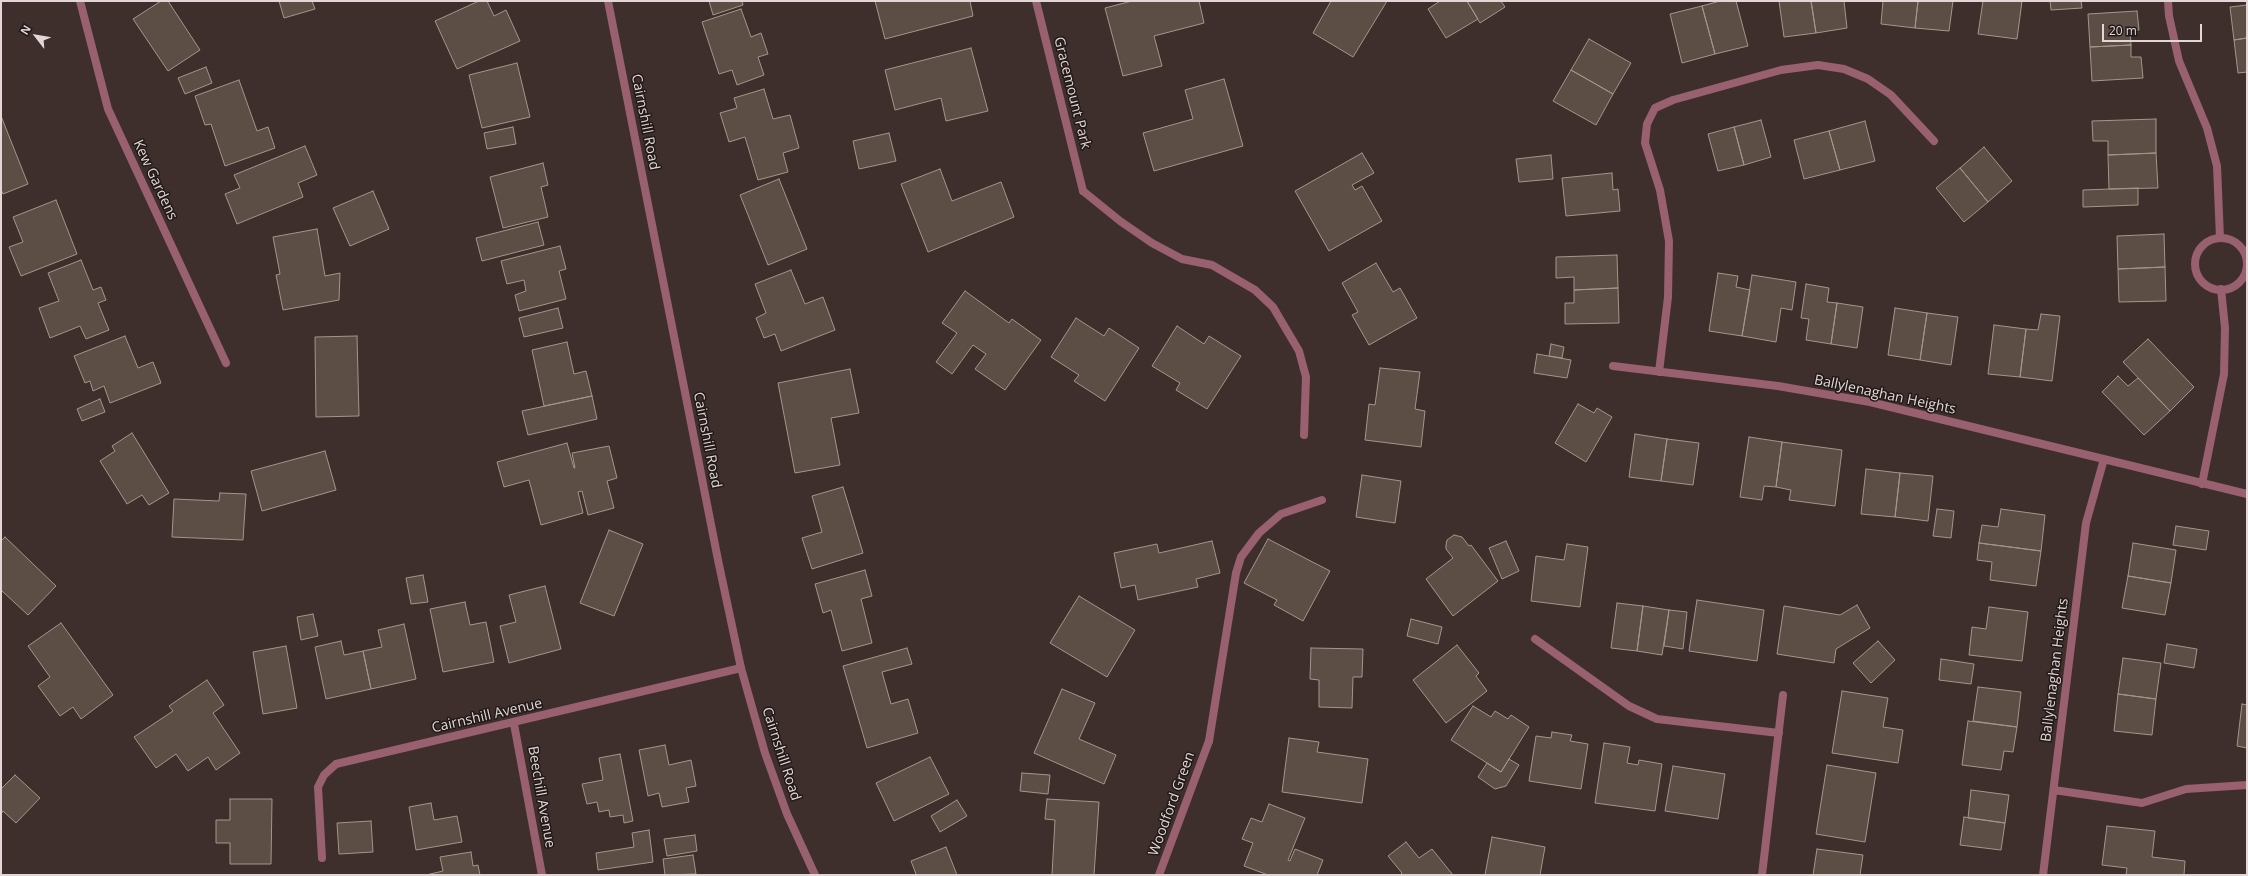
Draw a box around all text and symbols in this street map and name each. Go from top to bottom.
north arrow [16,16,56,56]
scale bar [2104,16,2204,42]
text: N [17,22,34,37]
text: 20 m [2109,22,2137,39]
street label: Gracemount Park [1050,35,1094,151]
street label: Cairnshill Road [627,73,663,171]
street label: Kew Gardens [129,137,181,223]
street label: Ballylenaghan Heights [1813,372,1957,418]
street label: Cairnshill Road [689,391,725,489]
street label: Ballylenaghan Heights [2038,597,2072,743]
street label: Cairnshill Avenue [430,695,544,737]
street label: Cairnshill Road [758,705,804,803]
street label: Beechill Avenue [524,745,558,849]
street label: Woodford Green [1145,750,1199,858]

